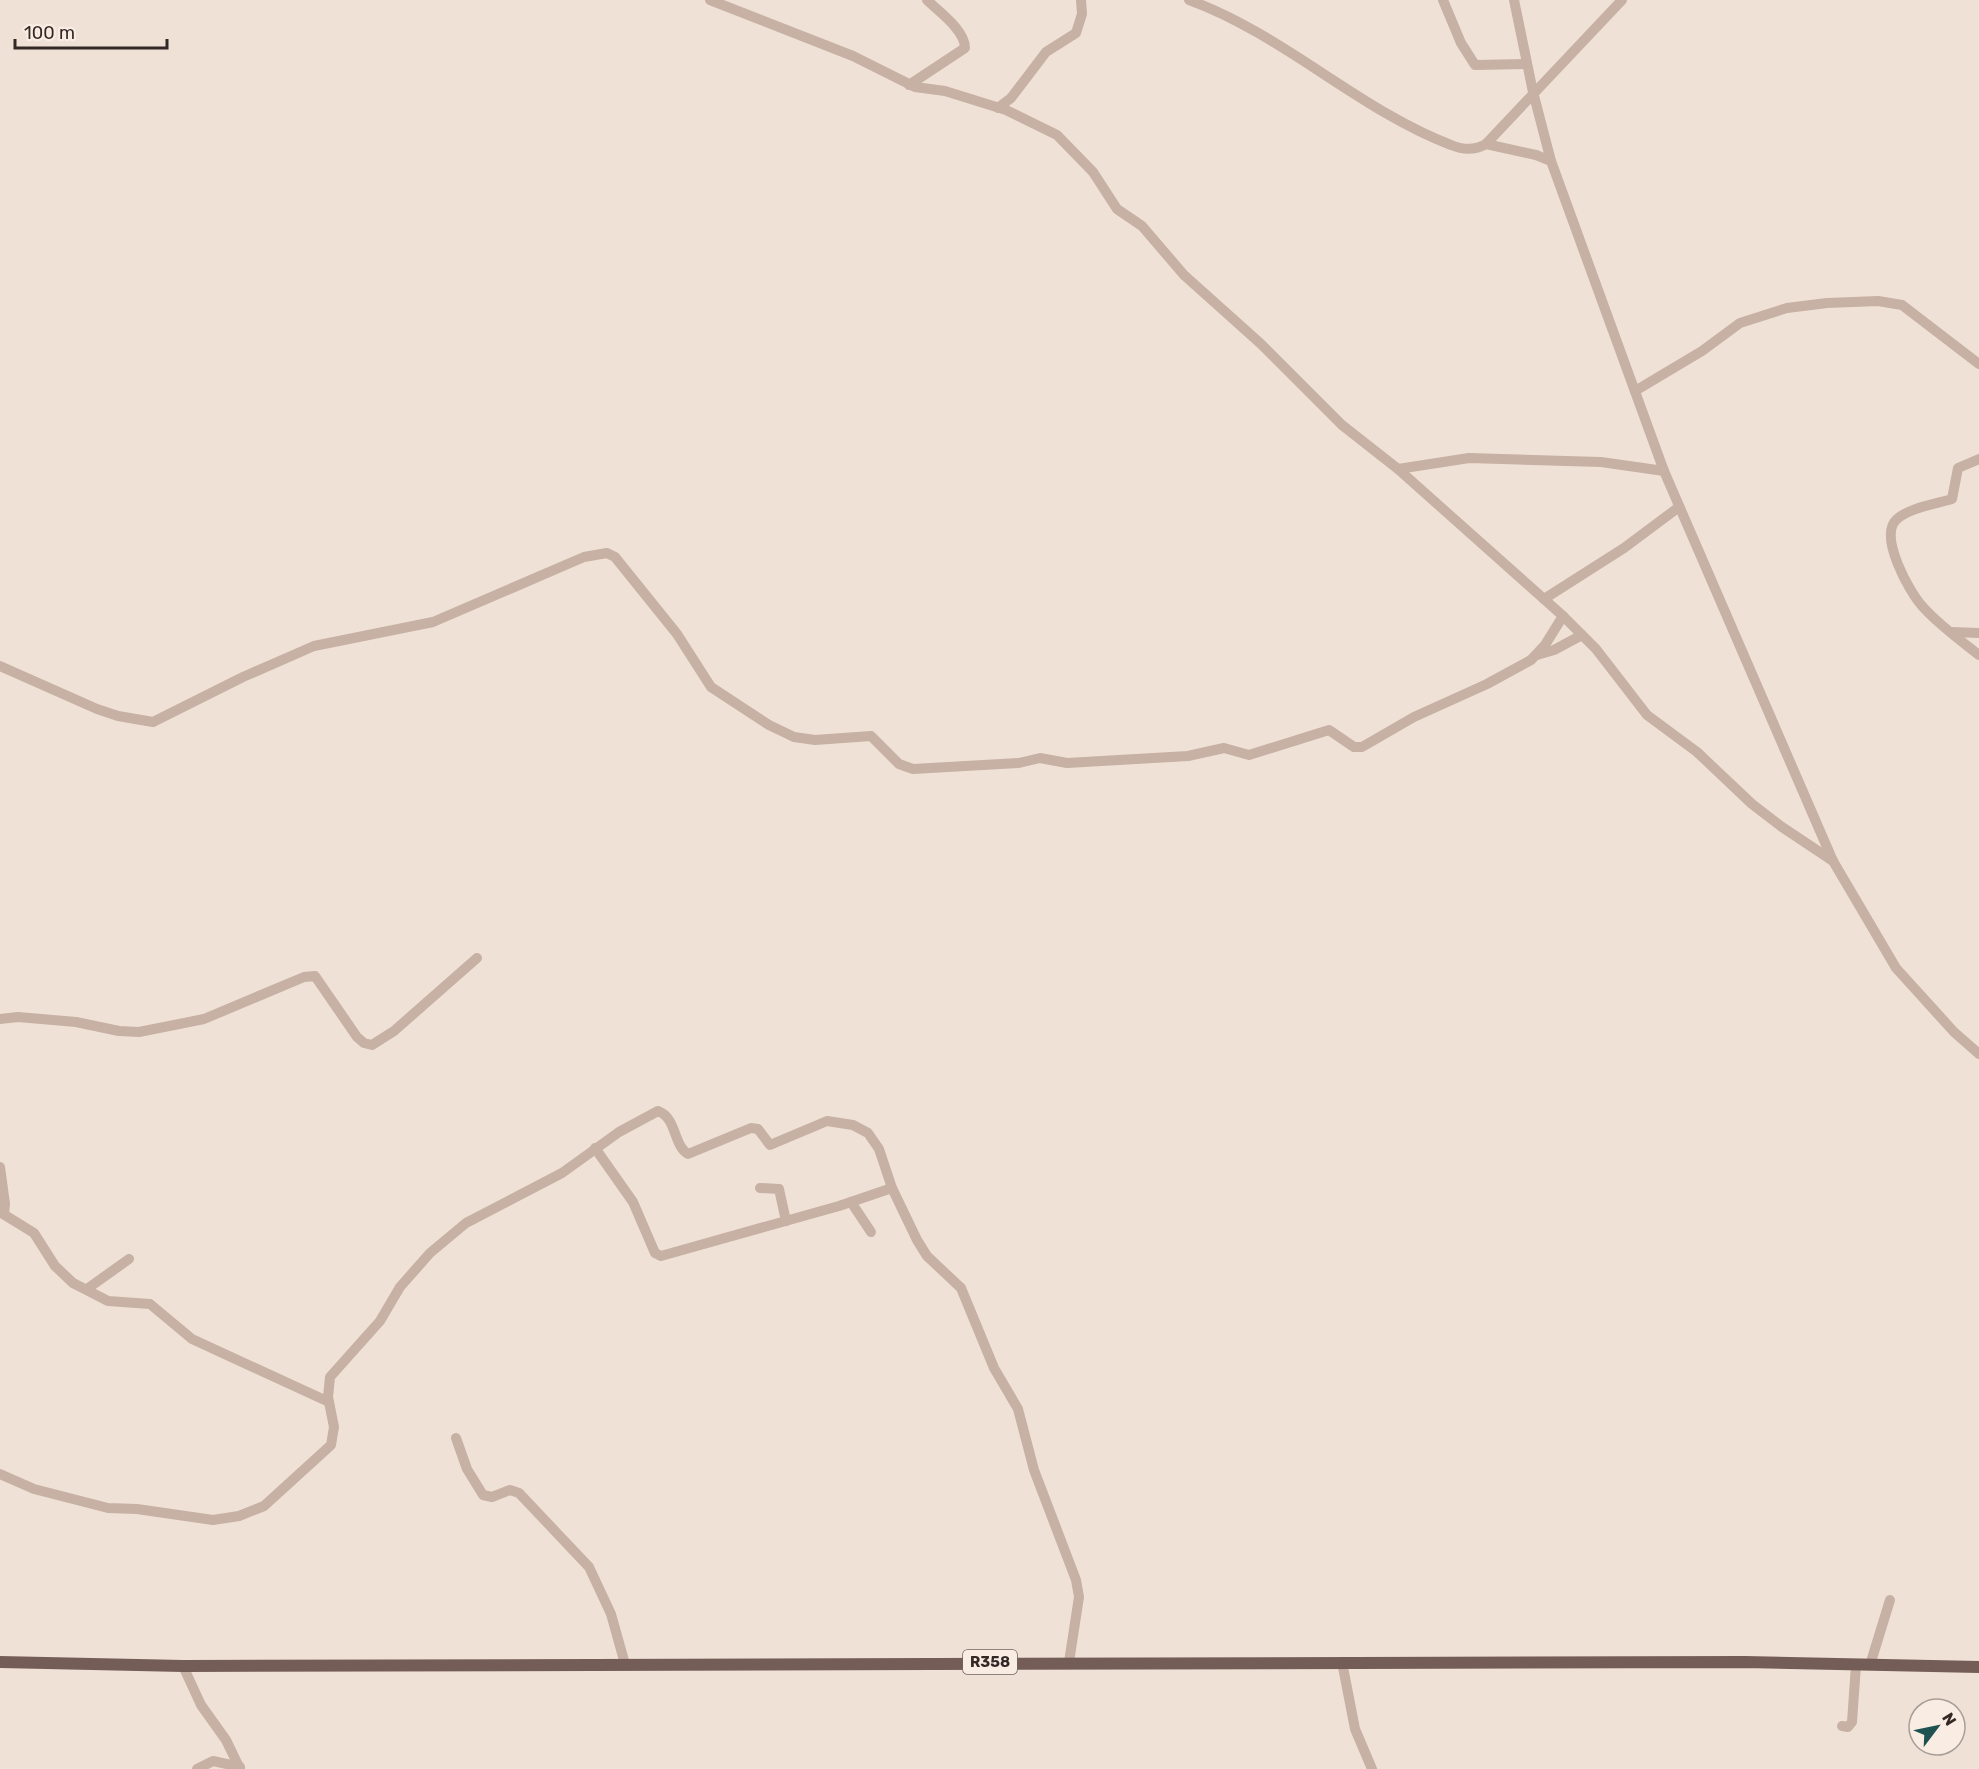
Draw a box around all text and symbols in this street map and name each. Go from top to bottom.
scale bar [15,12,166,50]
text: 100 m [24,22,75,44]
road number: R358 [963,1650,1017,1674]
north arrow [1907,1697,1967,1757]
text: N [1938,1709,1960,1729]

